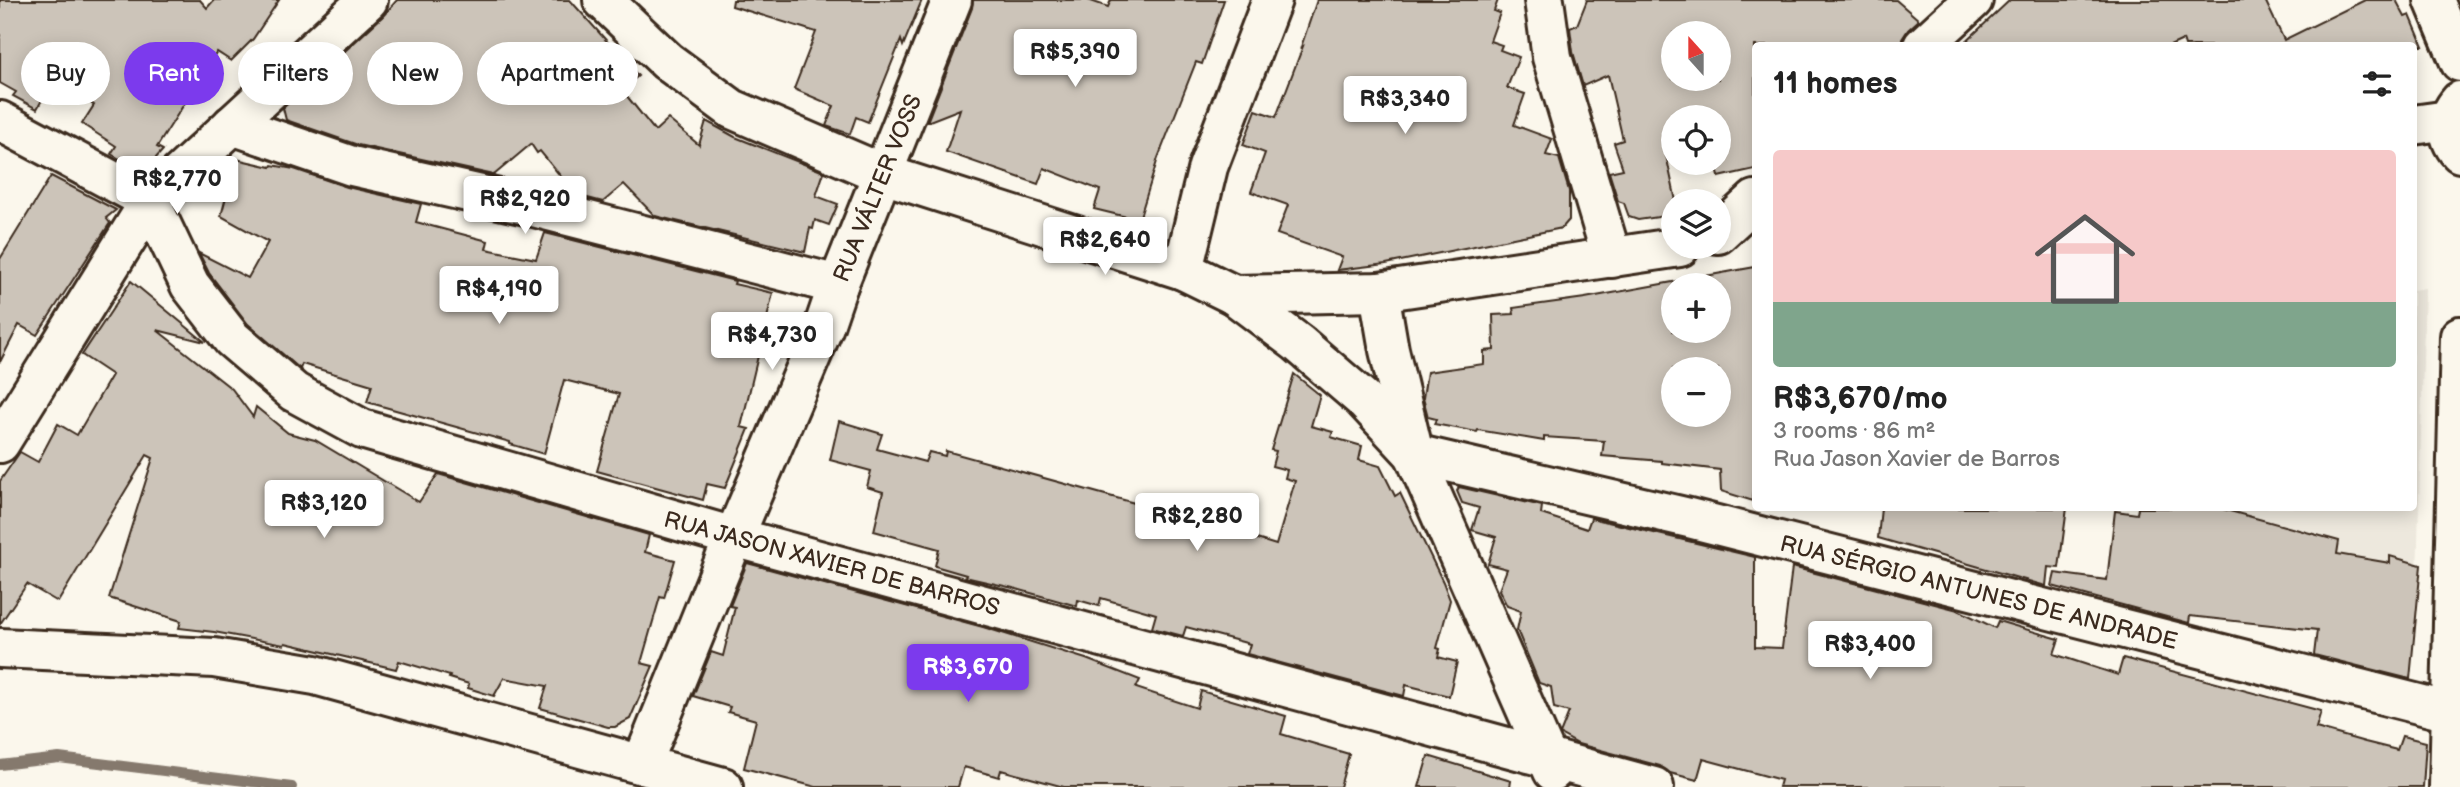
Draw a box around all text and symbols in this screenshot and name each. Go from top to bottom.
north arrow [1661,21,1731,91]
map controls [1661,21,1731,427]
pin: R$5,390 [1010,29,1140,89]
text: R$5,390 [1030,38,1120,66]
chip: Buy [21,42,110,105]
chip: Rent [124,42,224,105]
chip: Filters [238,42,353,105]
chip: New [367,42,463,105]
chip: Apartment [477,42,638,105]
icon: filters [2358,65,2396,103]
text: 11 homes [1773,66,1897,102]
pin: R$3,340 [1340,76,1470,136]
text: R$3,340 [1360,85,1450,113]
street label: RUA VÁLTER VOSS [828,91,928,286]
button: locate [1661,105,1731,175]
pin: R$2,770 [112,156,242,216]
text: R$2,770 [132,165,222,193]
pin: R$2,920 [460,176,590,236]
text: R$2,920 [480,185,570,213]
button: layers [1661,189,1731,259]
icon: home [2022,196,2148,322]
pin: R$2,640 [1040,218,1170,277]
text: R$2,640 [1059,226,1151,254]
pin: R$4,190 [434,266,564,326]
button: + [1661,273,1731,343]
text: R$4,190 [455,275,543,303]
pin: R$4,730 [707,312,837,372]
text: R$4,730 [727,321,817,349]
button: − [1661,357,1731,427]
text: R$3,670/mo [1773,381,1948,417]
text: 3 rooms · 86 m² [1773,417,1935,445]
text: Rua Jason Xavier de Barros [1773,445,2060,473]
pin: R$3,120 [259,480,389,540]
text: R$3,120 [281,489,367,517]
pin: R$2,280 [1132,494,1262,553]
text: R$2,280 [1151,502,1243,530]
street label: RUA JASON XAVIER DE BARROS [661,506,1003,622]
street label: RUA SÉRGIO ANTUNES DE ANDRADE [1777,530,2180,656]
pin: R$3,400 [1805,622,1935,681]
text: R$3,400 [1824,630,1916,658]
pin: R$3,670 [903,644,1033,704]
text: R$3,670 [923,653,1013,681]

